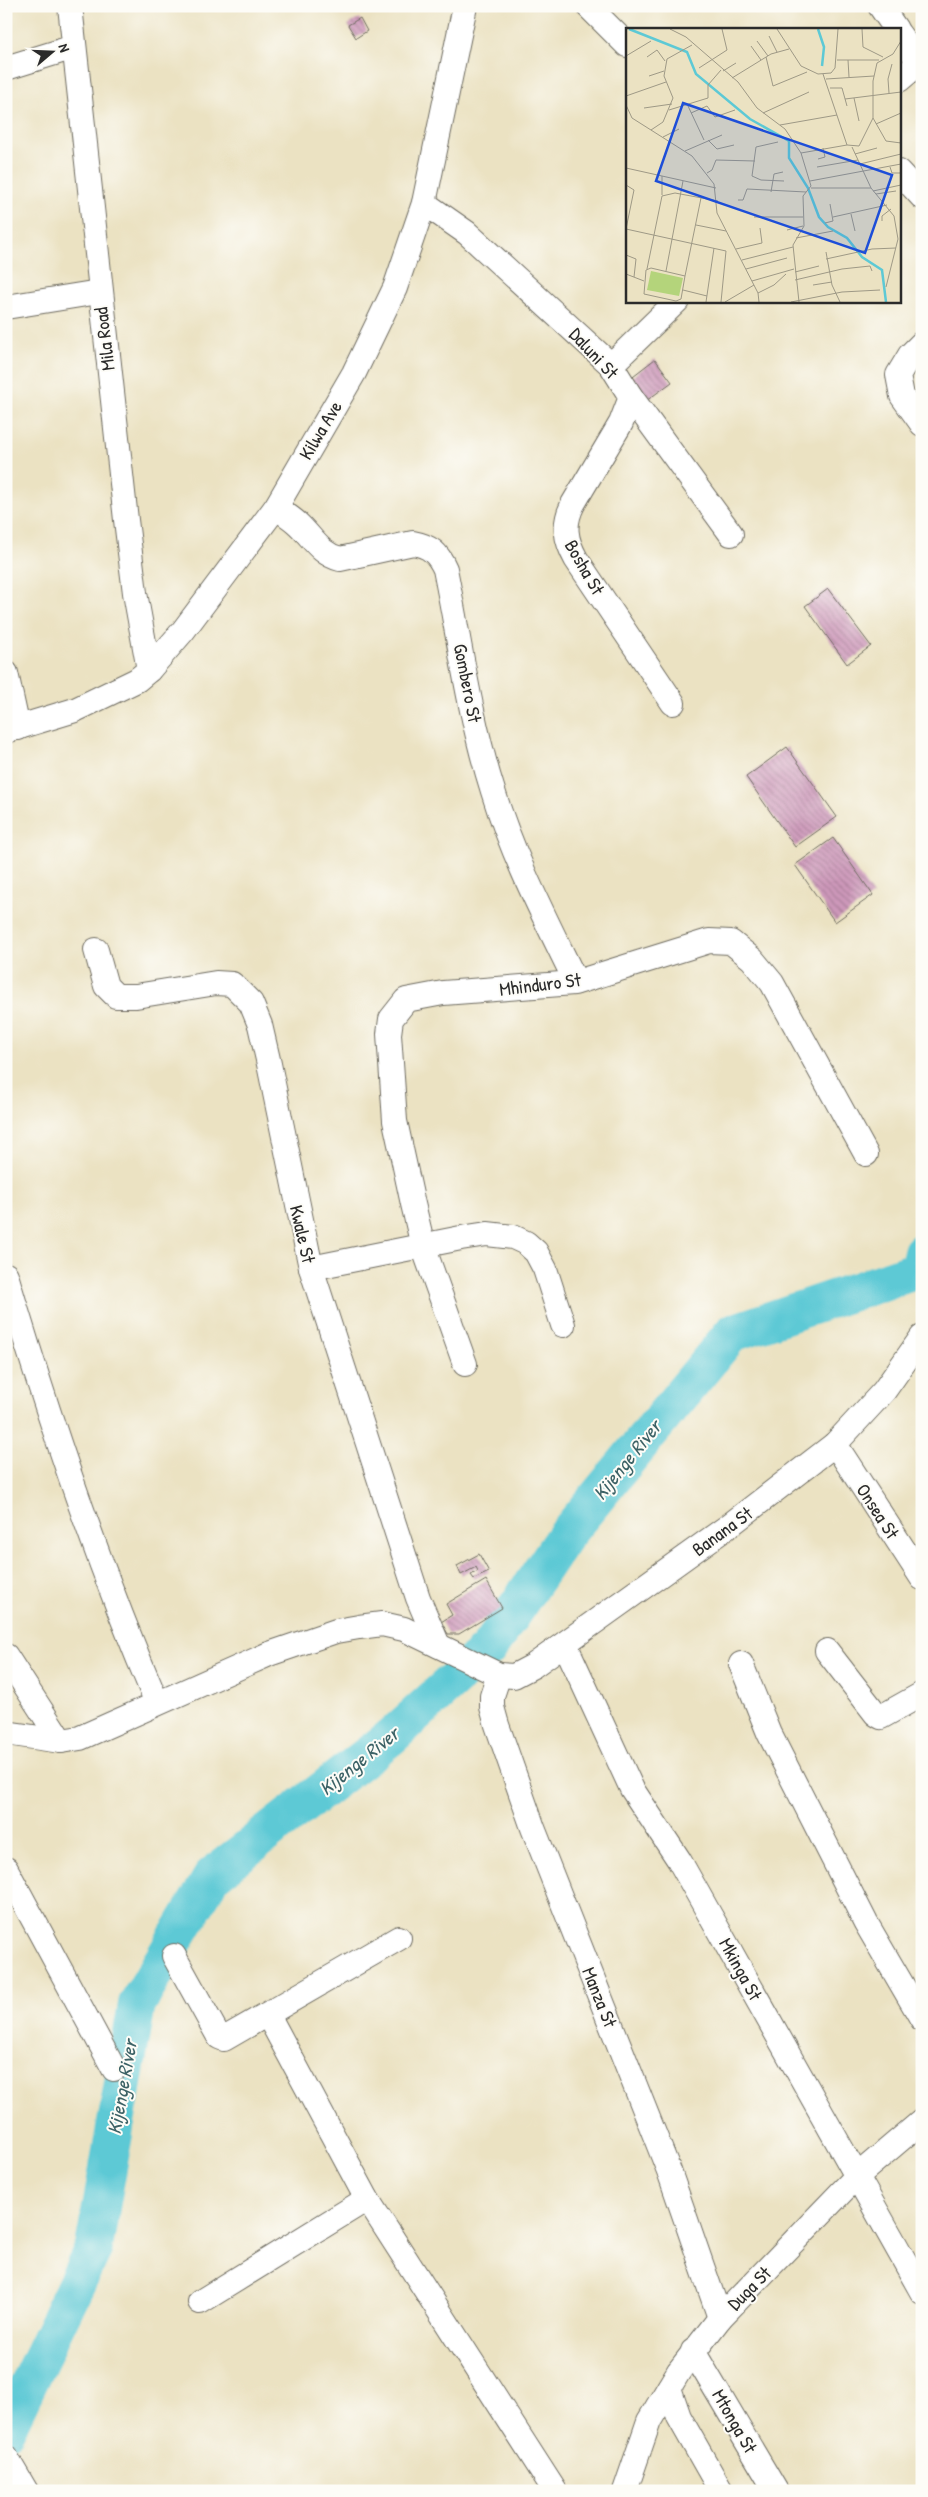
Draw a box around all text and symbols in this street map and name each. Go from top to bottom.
north arrow [28,28,78,78]
inset map [626,28,900,302]
text: N [55,41,75,55]
street label: Mila Road [87,305,121,372]
street label: Daluni St [563,322,625,385]
street label: Kilwa Ave [292,395,348,464]
street label: Bosha St [559,535,611,600]
street label: Gombero St [448,641,488,725]
street label: Mhinduro St [498,966,583,1002]
street label: Kwale St [284,1203,322,1266]
water label: Kijenge River [586,1412,669,1506]
street label: Onsea St [850,1478,906,1544]
street label: Banana St [687,1500,758,1562]
water label: Kijenge River [313,1719,407,1802]
street label: Mkinga St [713,1933,769,2005]
street label: Manza St [576,1963,624,2031]
water label: Kijenge River [100,2035,144,2136]
street label: Duga St [721,2260,777,2316]
street label: Mtonga St [706,2384,764,2458]

